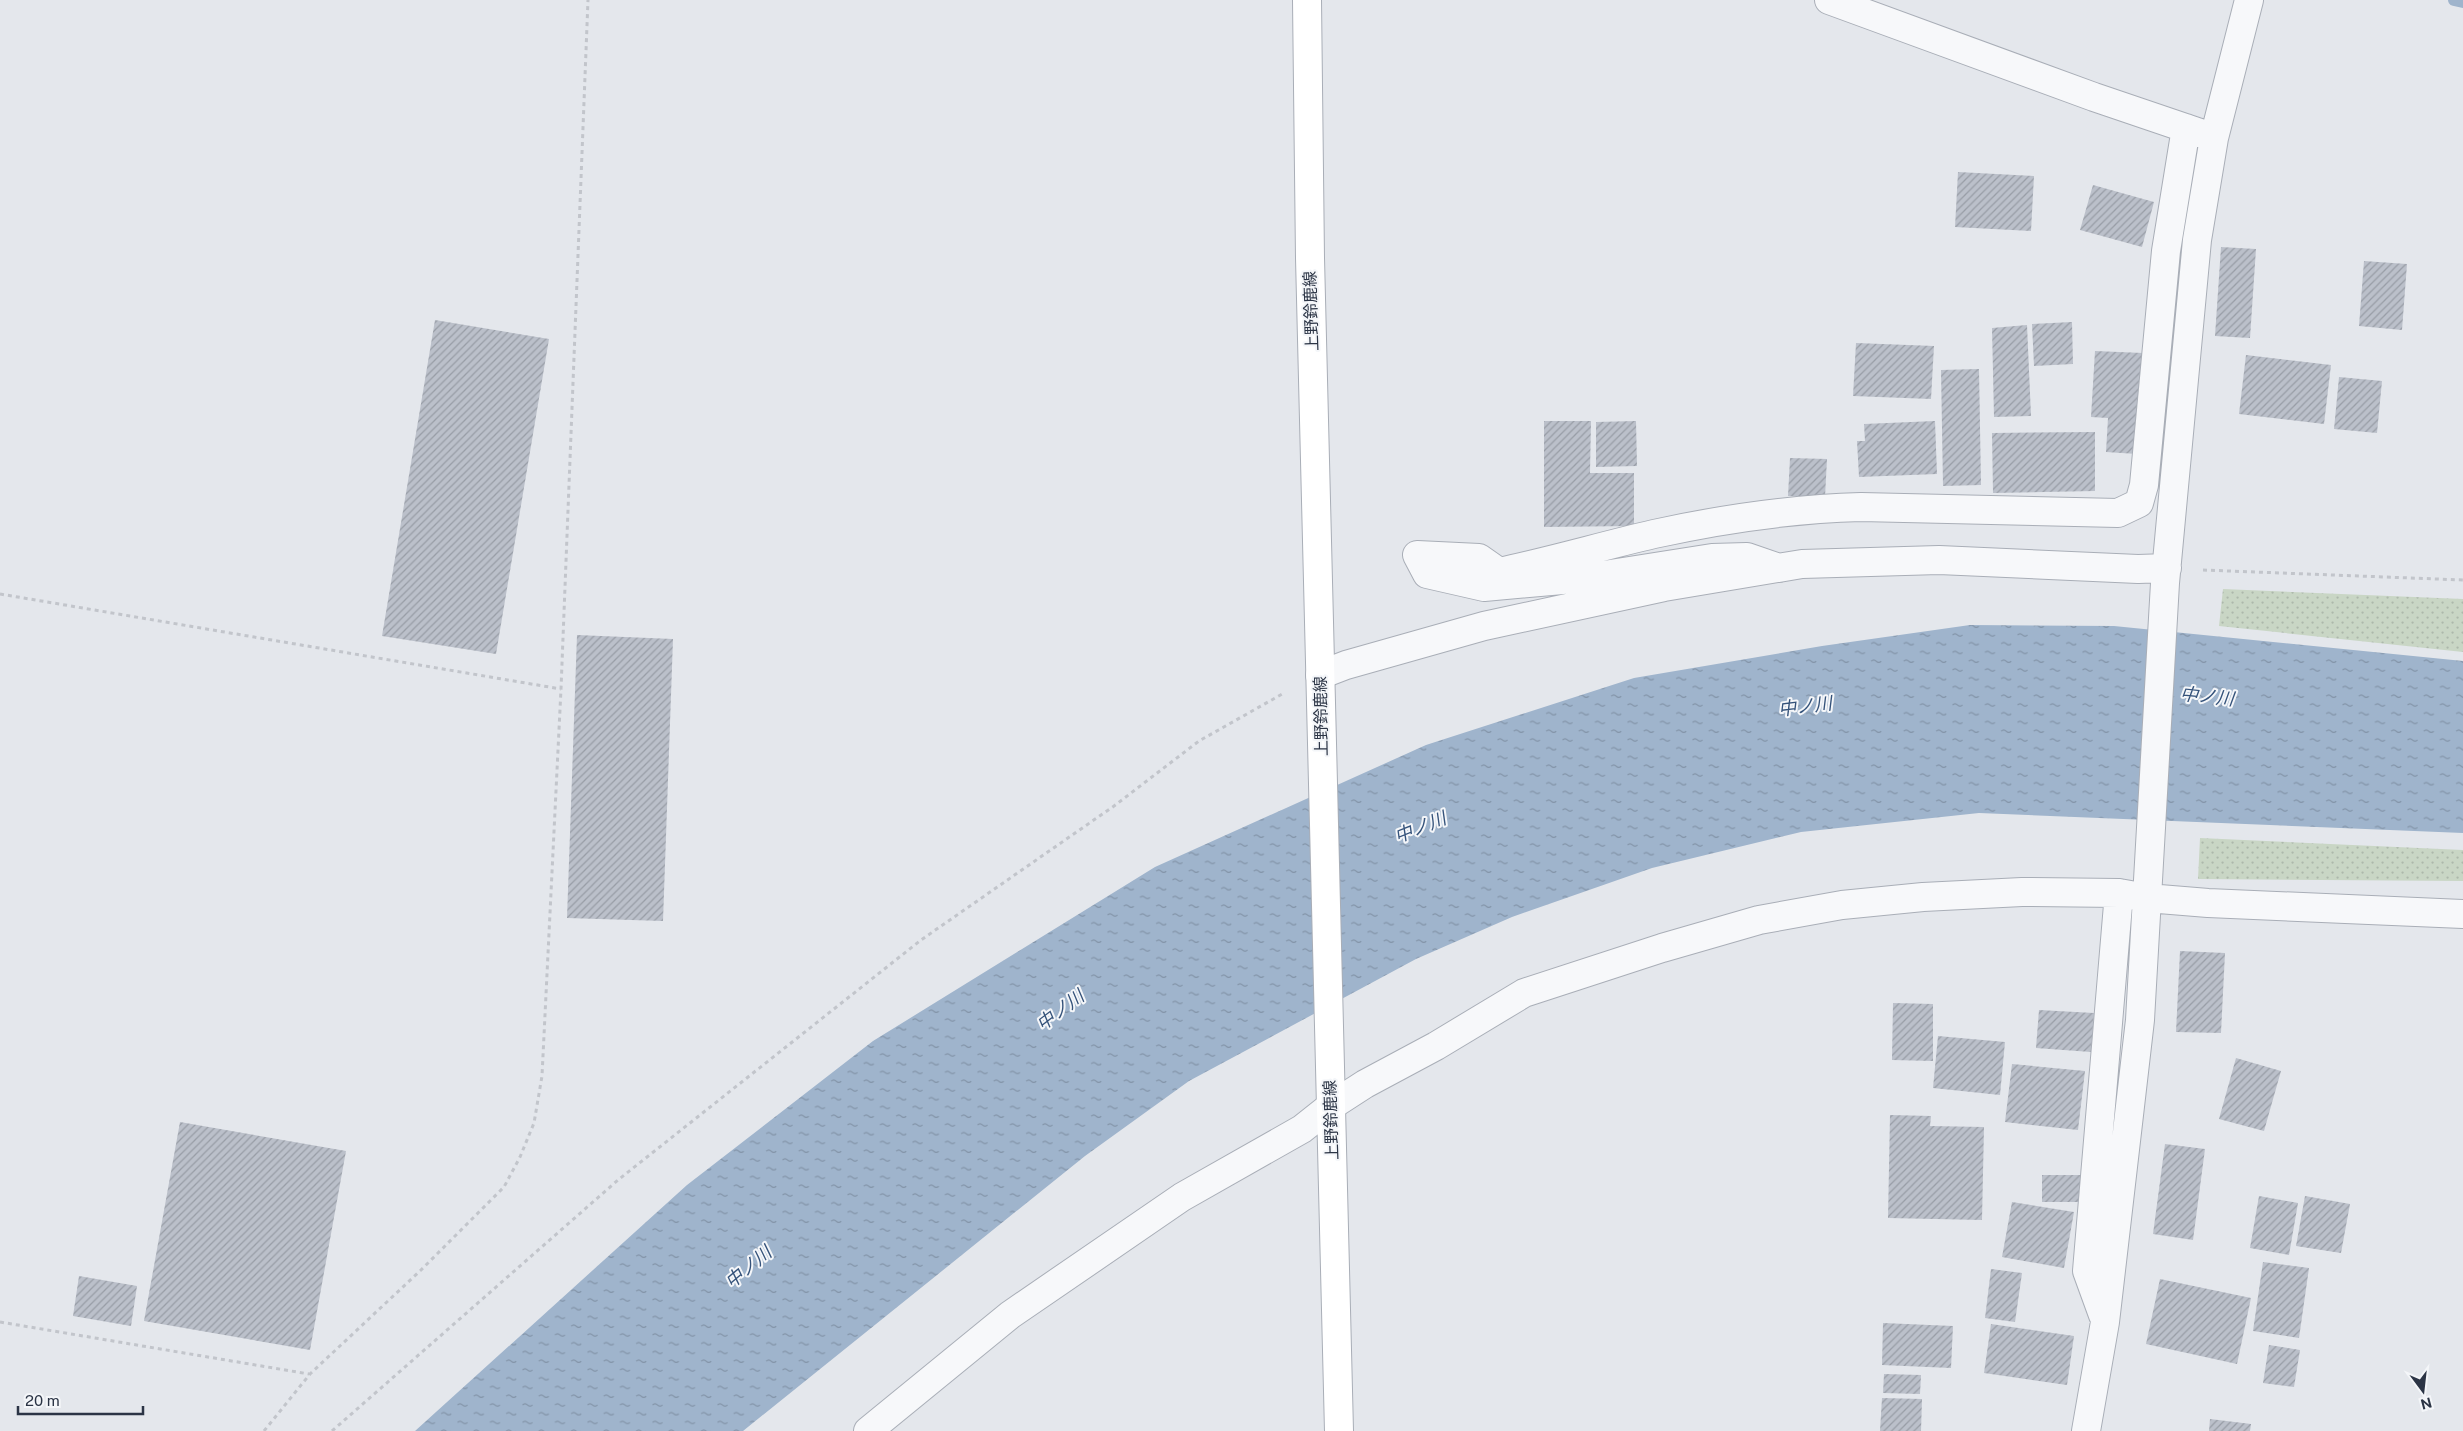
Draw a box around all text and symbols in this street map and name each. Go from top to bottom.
street label: 上野鈴鹿線 [1300,271,1322,351]
street label: 上野鈴鹿線 [1311,676,1331,756]
water label: 中ノ川 [2179,683,2237,709]
water label: 中ノ川 [1777,692,1835,720]
water label: 中ノ川 [1391,806,1451,847]
water label: 中ノ川 [1032,984,1089,1035]
street label: 上野鈴鹿線 [1320,1080,1342,1160]
water label: 中ノ川 [721,1240,777,1292]
north arrow [2398,1366,2448,1416]
scale bar [18,1384,142,1416]
text: 20 m [25,1392,60,1409]
text: N [2419,1394,2434,1413]

